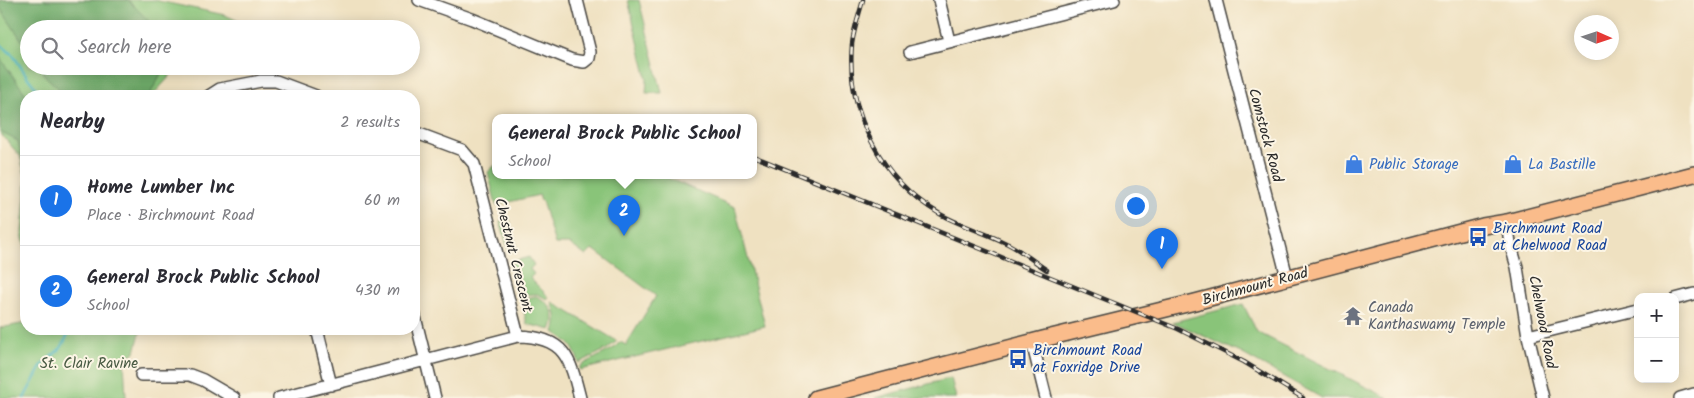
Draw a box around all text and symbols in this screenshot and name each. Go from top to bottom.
north arrow [1574,15,1619,60]
search box [20,20,420,75]
text: Search here [78,33,172,63]
icon: search [38,34,66,62]
street label: Comstock Road [1241,86,1289,185]
text: Nearby [40,106,105,139]
text: 2 results [340,110,400,135]
popup [492,114,757,179]
text: General Brock Public School [508,119,741,149]
text: School [508,149,551,174]
shop icon: Public Storage [1343,153,1365,175]
place label: Public Storage [1369,153,1459,177]
shop icon: La Bastille [1502,153,1524,175]
place label: La Bastille [1528,153,1596,177]
text: Home Lumber Inc [87,173,235,203]
text: 1 [54,188,58,213]
text: 60 m [364,188,400,213]
your location [1123,193,1149,219]
street label: Chestnut Crescent [487,195,539,315]
pin: 2 [608,195,640,236]
text: Place · Birchmount Road [87,203,254,228]
place label: Birchmount Road at Chelwood Road [1493,217,1607,258]
bus stop icon: Birchmount Road at Chelwood Road [1467,226,1489,248]
pin: 1 [1146,228,1178,269]
street label: Birchmount Road [1200,261,1311,313]
text: General Brock Public School [87,263,320,293]
street label: Chelwood Road [1521,273,1563,371]
text: 2 [51,278,61,303]
text: 430 m [355,278,400,303]
text: School [87,293,130,318]
map controls [1634,293,1679,383]
button: + [1634,293,1679,338]
place label: Canada Kanthaswamy Temple [1368,296,1506,337]
temple icon: Canada Kanthaswamy Temple [1342,305,1364,327]
button: − [1634,338,1679,383]
place label: Birchmount Road at Foxridge Drive [1033,339,1142,380]
bus stop icon: Birchmount Road at Foxridge Drive [1007,348,1029,370]
park label: St. Clair Ravine [40,352,138,376]

